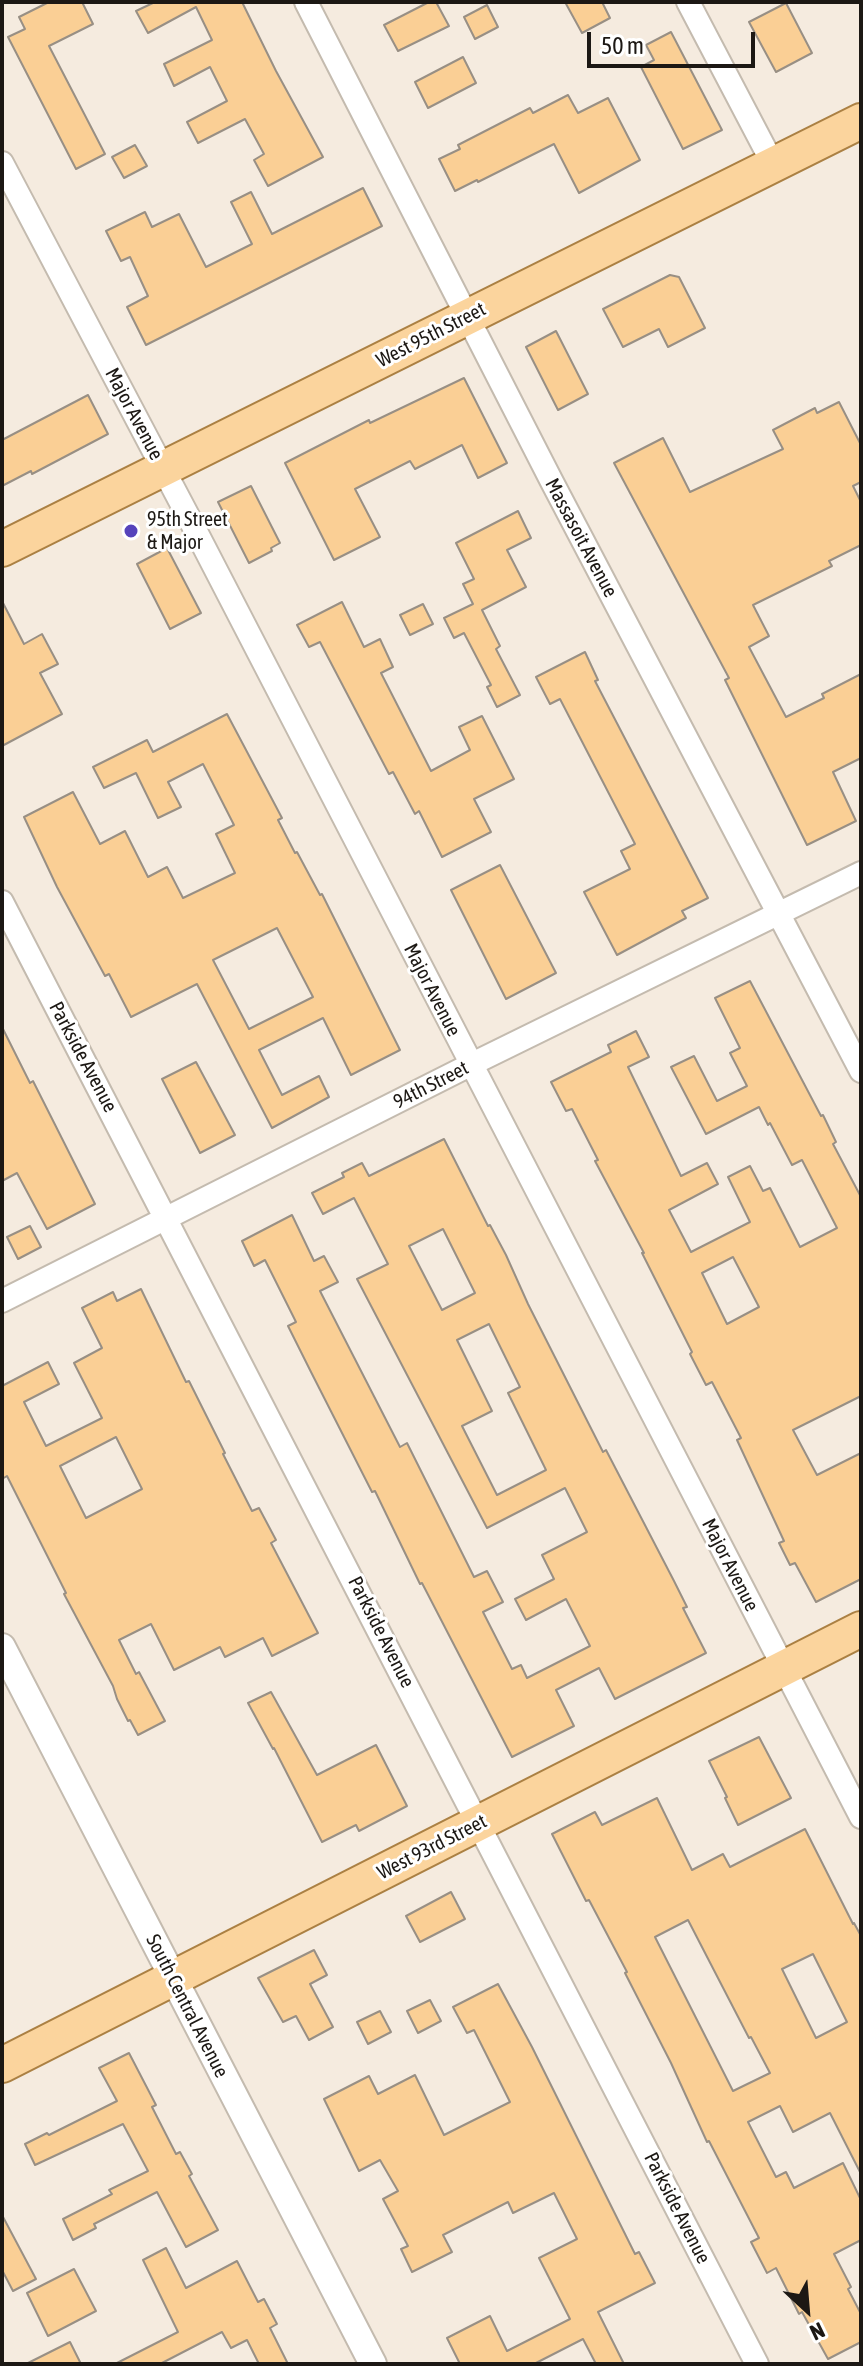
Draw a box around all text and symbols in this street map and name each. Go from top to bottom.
scale bar [591,16,759,66]
text: 50 m [601,32,644,59]
street label: West 95th Street [372,297,490,373]
street label: Major Avenue [100,364,168,464]
street label: Massasoit Avenue [540,475,622,601]
place label: 95th Street & Major [147,508,228,555]
marker: 95th Street & Major [122,522,140,540]
street label: Major Avenue [398,940,466,1040]
street label: Parkside Avenue [44,998,122,1116]
street label: 94th Street [390,1056,472,1114]
street label: Major Avenue [696,1515,764,1615]
street label: Parkside Avenue [343,1572,419,1692]
street label: West 93rd Street [373,1809,491,1885]
street label: South Central Avenue [141,1930,233,2082]
street label: Parkside Avenue [639,2148,715,2268]
north arrow [767,2270,847,2350]
text: N [806,2317,829,2346]

